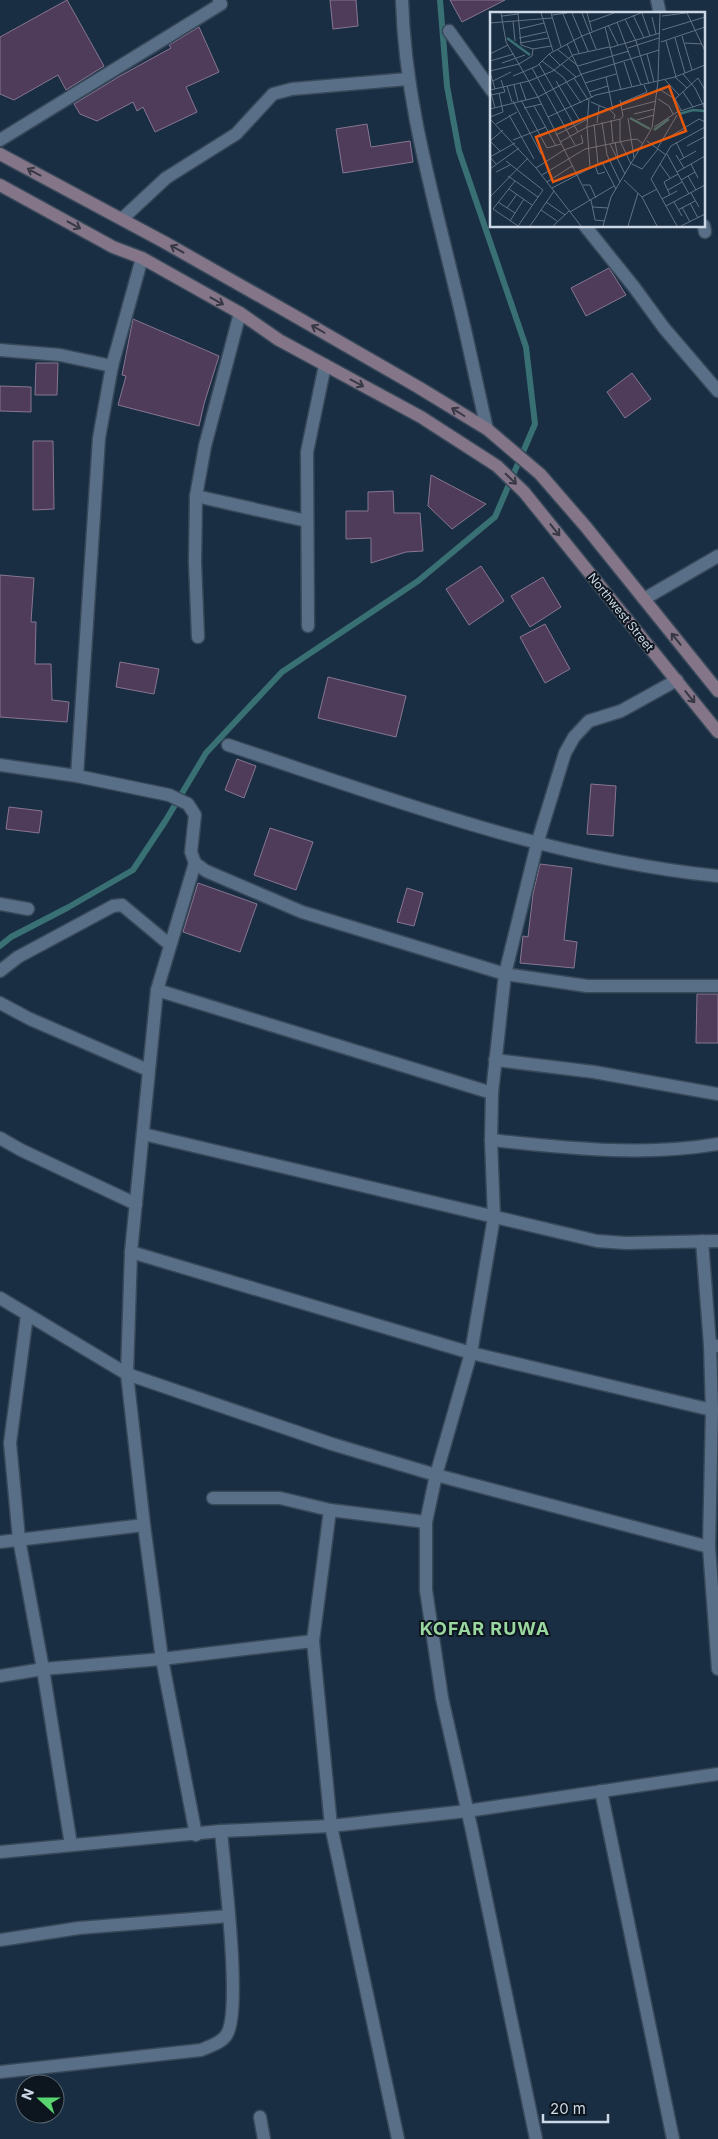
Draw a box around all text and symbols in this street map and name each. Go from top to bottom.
inset map [490,12,706,228]
one-way arrow [27,167,42,176]
one-way arrow [66,221,80,231]
one-way arrow [170,244,185,254]
one-way arrow [210,296,224,306]
one-way arrow [312,324,326,334]
one-way arrow [350,378,365,388]
one-way arrow [452,406,466,416]
one-way arrow [504,473,517,485]
one-way arrow [549,523,560,536]
street label: Northwest Street [585,570,657,654]
one-way arrow [671,633,682,646]
one-way arrow [685,690,696,703]
district label: KOFAR RUWA [420,1618,550,1639]
north arrow [15,2074,65,2124]
text: N [18,2086,37,2102]
scale bar [543,2092,608,2124]
text: 20 m [550,2099,586,2118]

